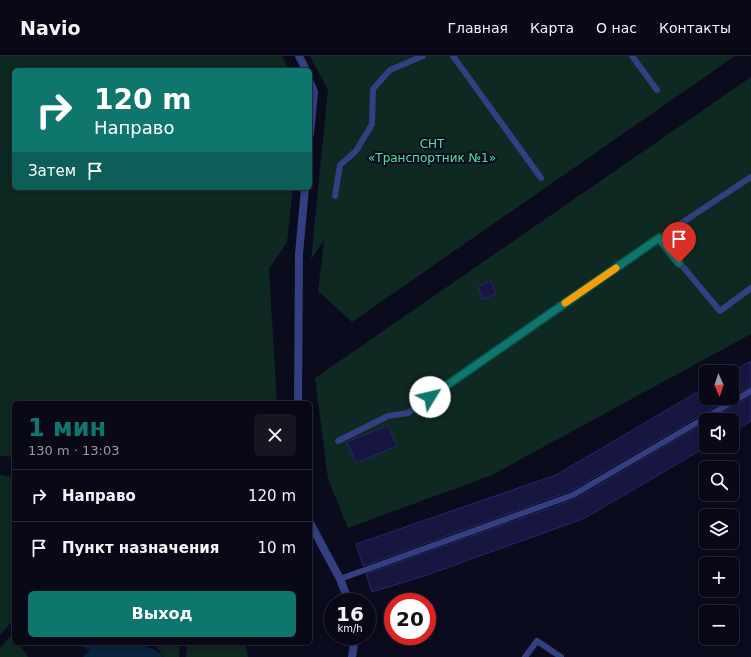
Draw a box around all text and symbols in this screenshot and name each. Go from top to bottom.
text: Navio [20,17,81,39]
text: Главная [447,20,508,36]
text: Карта [530,20,574,36]
text: О нас [596,20,637,36]
text: Контакты [659,20,731,36]
text: 120 m [94,83,191,116]
icon: right [28,84,80,136]
text: Направо [94,117,174,138]
park label: СНТ «Транспортник №1» [368,137,496,165]
icon: arrive [84,160,106,182]
text: Затем [28,162,76,180]
pin [662,222,696,263]
icon: arrive [668,228,690,250]
north arrow [699,365,739,405]
map controls [699,365,739,645]
position arrow [409,376,451,418]
button: sound [699,413,739,453]
text: 1 мин [28,414,106,442]
button: close [254,414,296,456]
text: 130 m · 13:03 [28,443,119,458]
button: search [699,461,739,501]
icon: right [28,485,50,507]
text: Направо [62,487,136,505]
text: 120 m [248,487,296,505]
button: layers [699,509,739,549]
icon: arrive [28,537,50,559]
text: Пункт назначения [62,539,219,557]
text: 10 m [258,539,296,557]
button: + [699,557,739,597]
button: Выход [28,591,296,637]
speed limit sign: 20 [384,593,436,645]
text: 16 [336,602,364,626]
button: − [699,605,739,645]
text: km/h [337,623,363,634]

